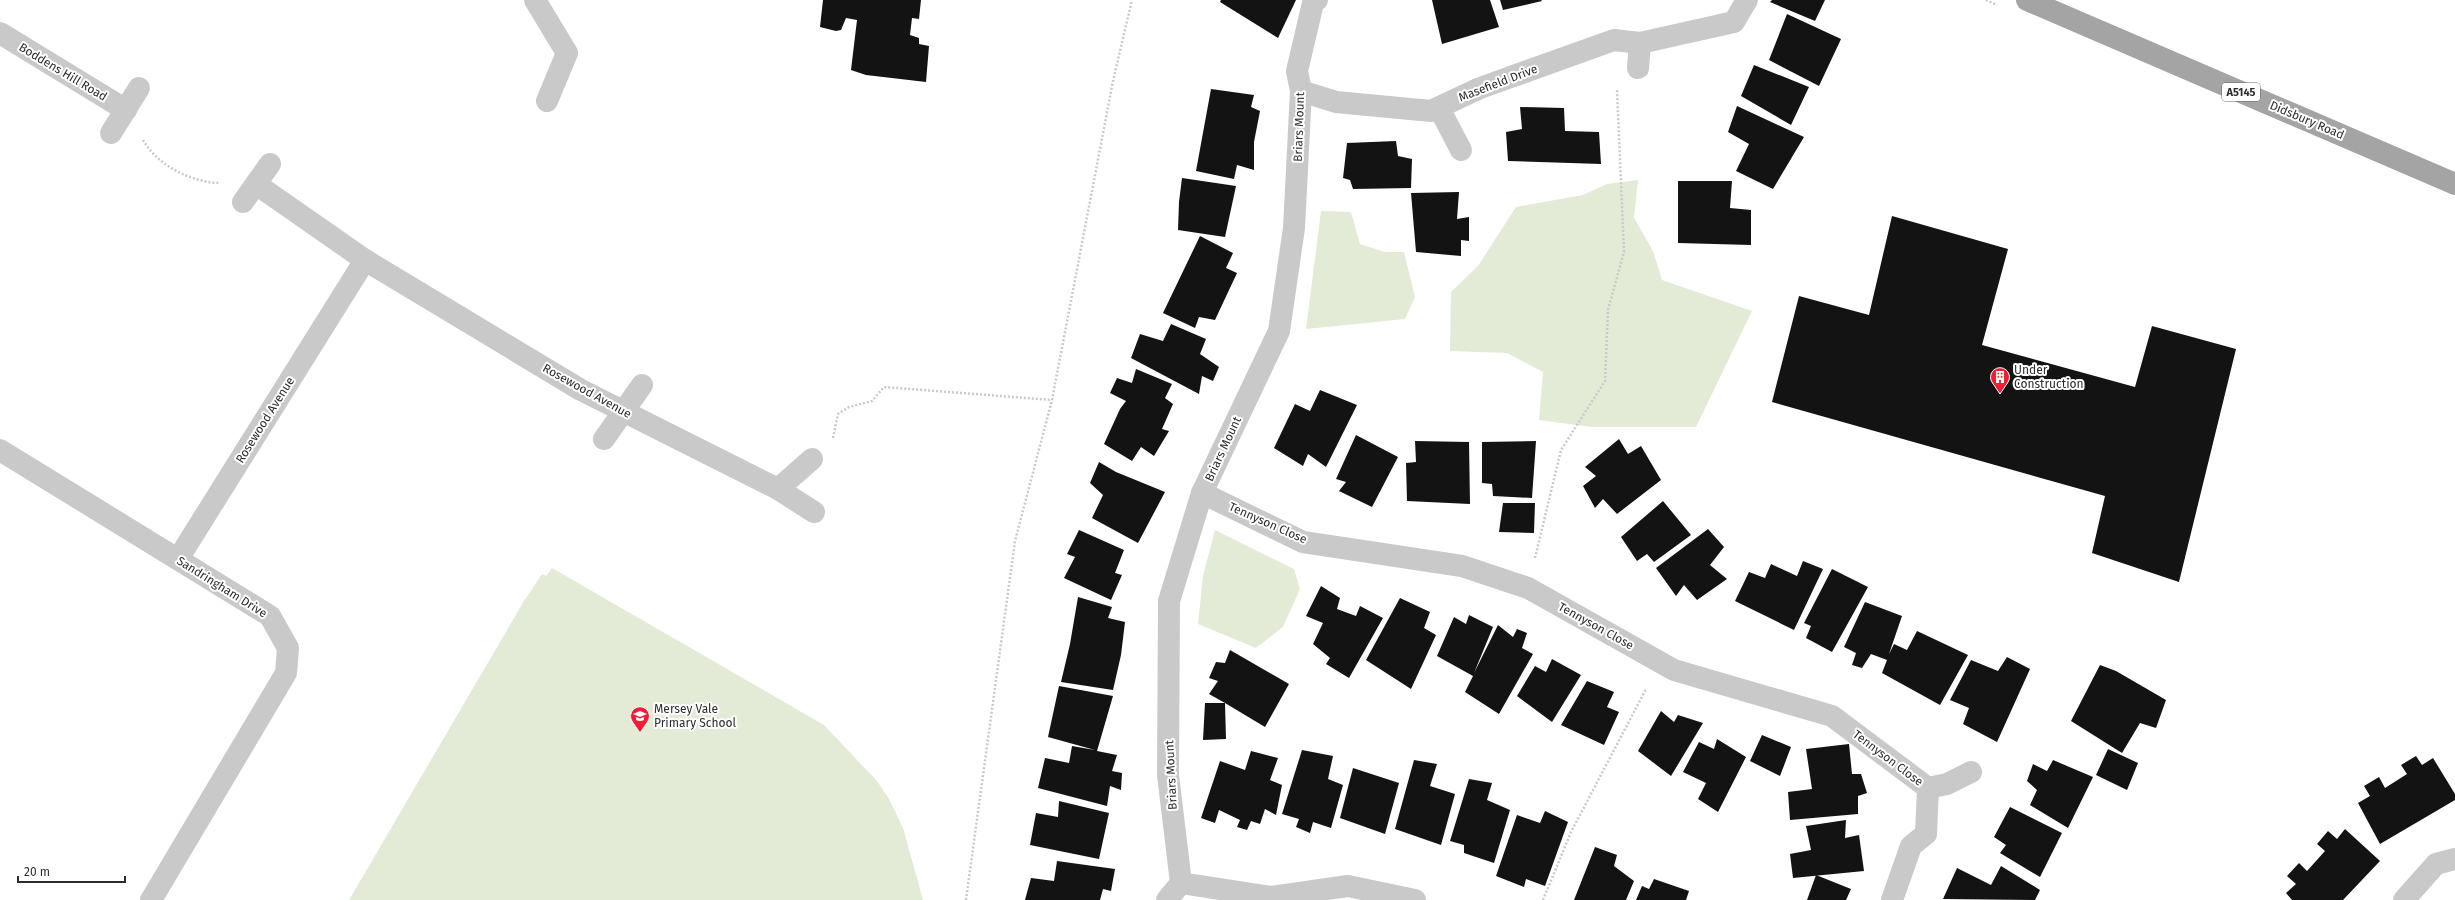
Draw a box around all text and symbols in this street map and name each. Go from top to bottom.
street label: Boddens Hill Road [16,40,110,104]
street label: Masefield Drive [1457,62,1539,104]
road number: A5145 [2222,83,2260,101]
street label: Briars Mount [1291,91,1307,162]
street label: Didsbury Road [2268,98,2346,142]
street label: Rosewood Avenue [540,361,634,421]
place label: Under Construction [2014,363,2084,391]
building icon: Under Construction [1989,366,2011,394]
street label: Rosewood Avenue [233,374,297,466]
street label: Briars Mount [1202,414,1244,484]
street label: Tennyson Close [1227,500,1309,546]
street label: Sandringham Drive [174,554,270,620]
street label: Tennyson Close [1556,600,1636,652]
place label: Mersey Vale Primary School [654,702,737,730]
school or university icon: Mersey Vale Primary School [629,705,651,733]
street label: Tennyson Close [1850,727,1926,789]
street label: Briars Mount [1162,739,1180,810]
scale bar [18,858,125,884]
text: 20 m [24,865,50,879]

